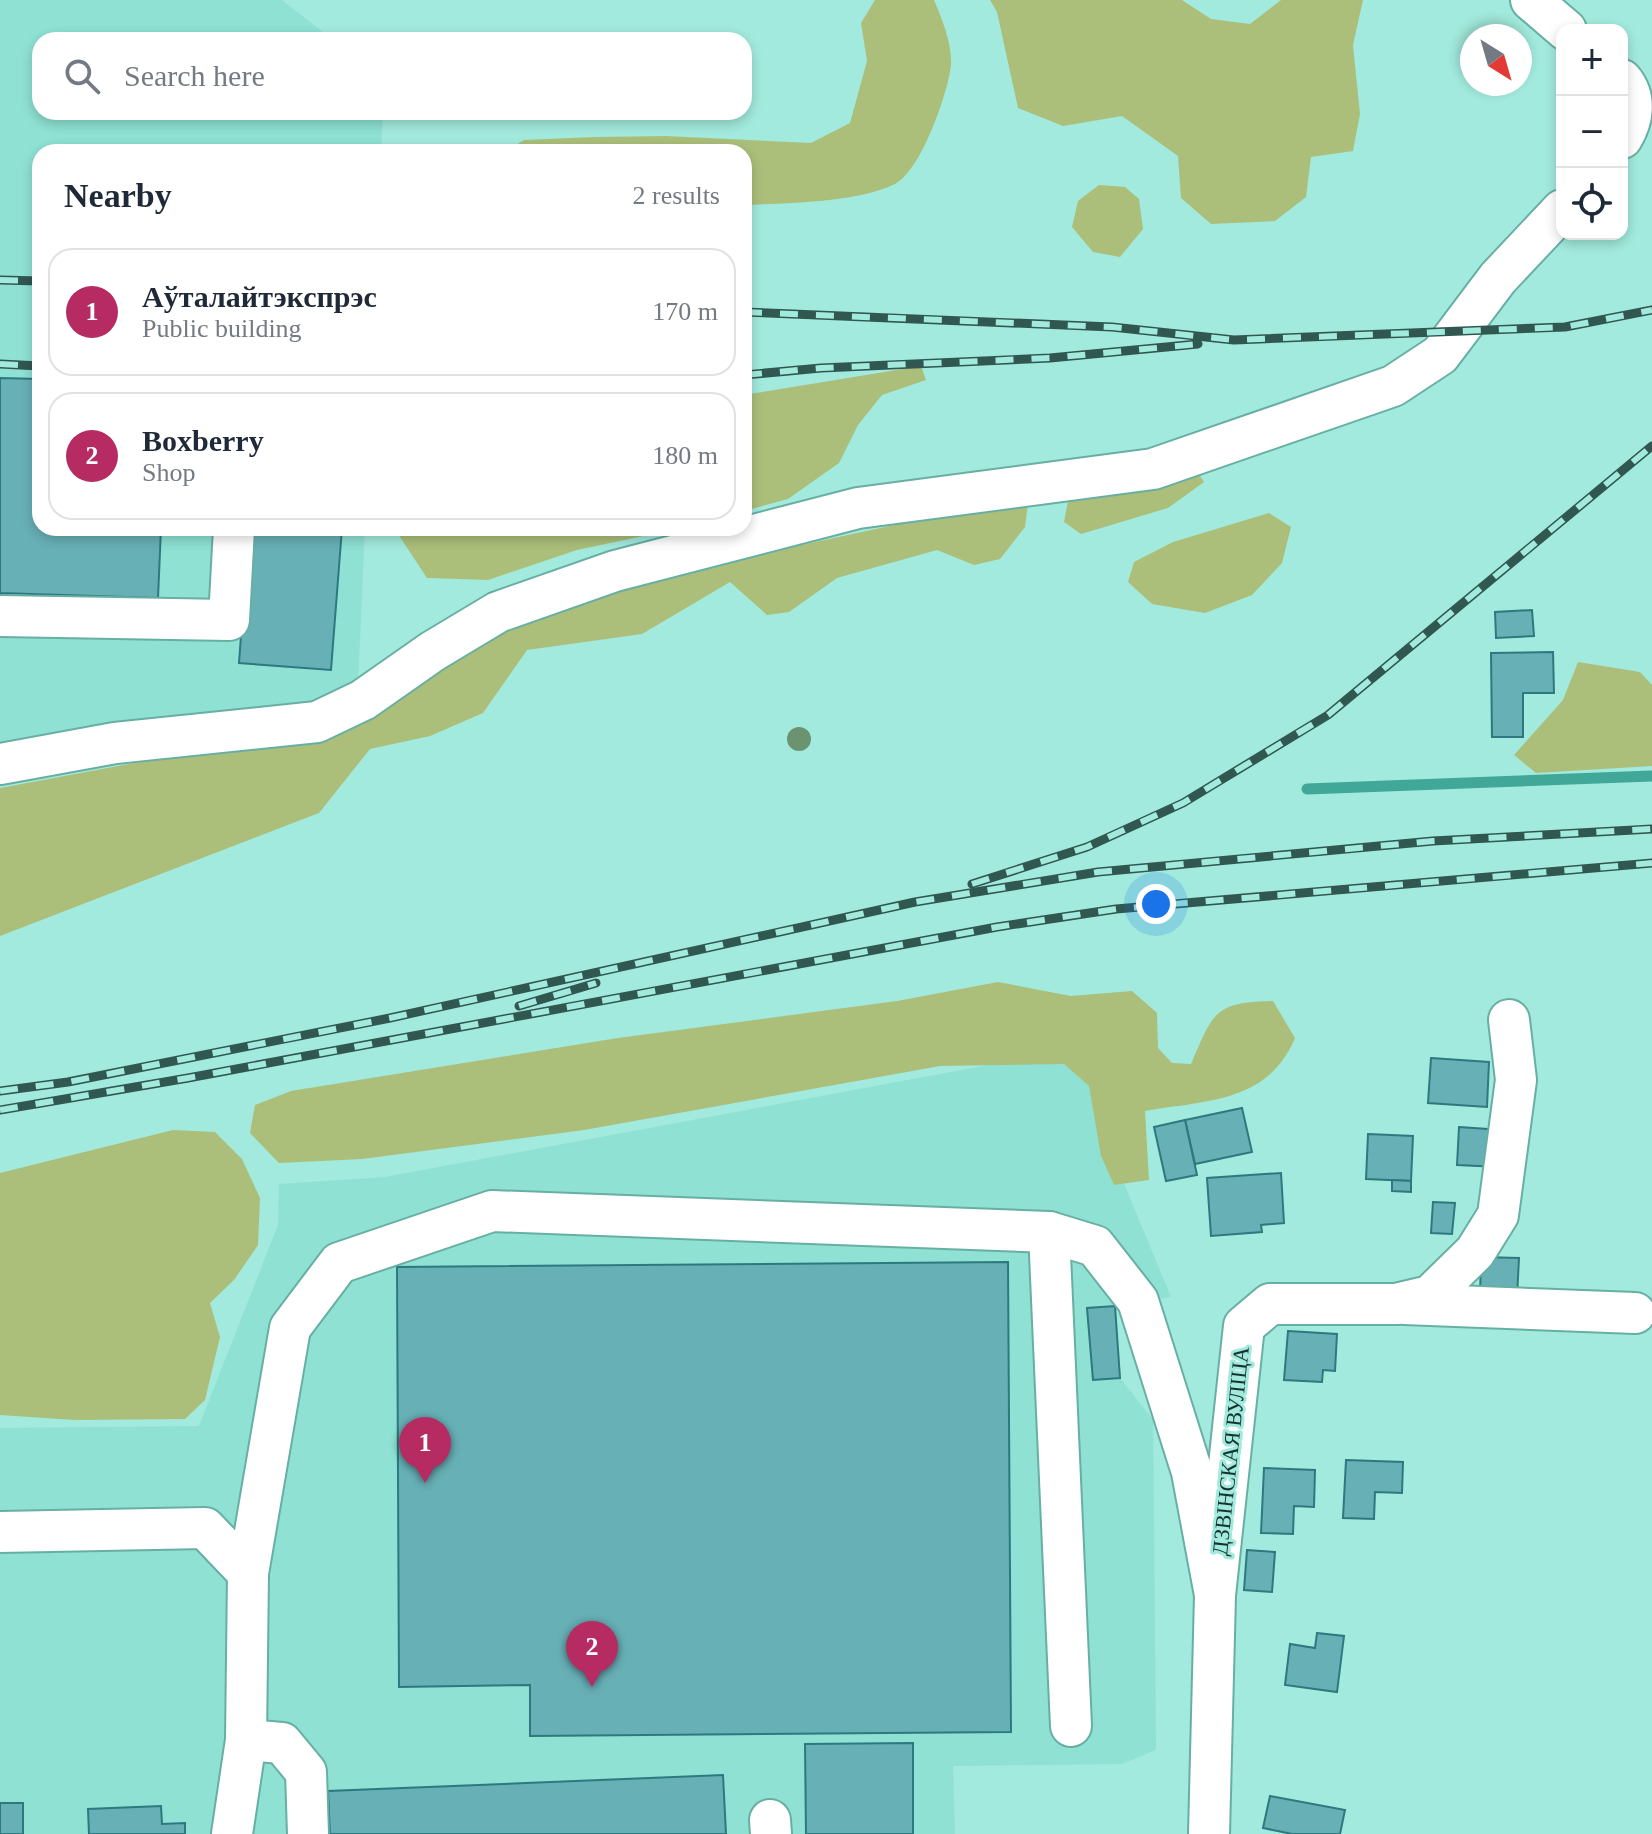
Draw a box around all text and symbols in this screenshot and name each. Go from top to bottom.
north arrow [1460,24,1532,96]
map controls [1556,24,1628,240]
button: + [1556,24,1628,96]
search box [32,32,752,120]
icon: search [60,54,104,98]
text: Search here [124,59,265,92]
button: − [1556,96,1628,168]
button: locate [1556,168,1628,240]
text: Nearby [64,177,172,214]
text: 2 results [633,181,720,210]
text: Аўталайтэкспрэс [142,280,377,313]
text: 1 [86,297,99,326]
text: 170 m [652,297,718,326]
text: Public building [142,314,302,343]
text: Boxberry [142,424,264,457]
text: 2 [86,441,99,470]
text: 180 m [652,441,718,470]
text: Shop [142,458,195,487]
your location [1136,884,1176,924]
street label: ДЗВІНСКАЯ ВУЛІЦА [1207,1345,1254,1557]
pin: 1 [399,1417,451,1483]
pin: 2 [566,1621,618,1687]

